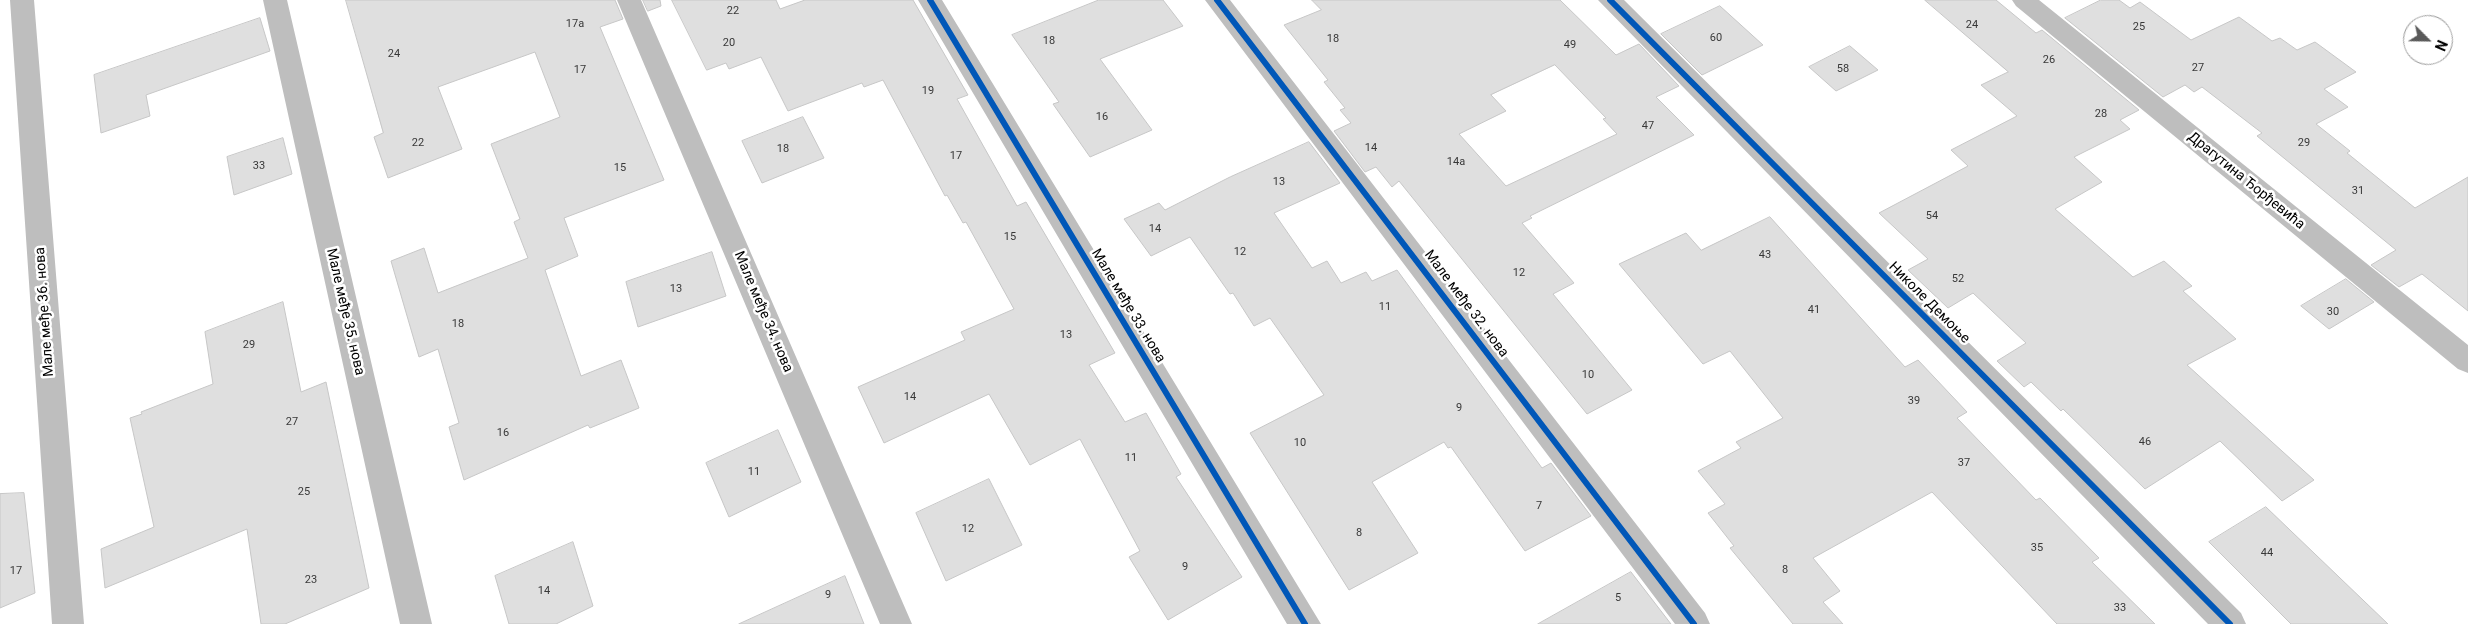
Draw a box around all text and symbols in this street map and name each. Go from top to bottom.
house number: 22 [727,4,739,18]
north arrow [2403,15,2453,65]
house number: 17a [566,17,584,31]
house number: 24 [1966,18,1978,32]
house number: 25 [2133,20,2145,34]
house number: 60 [1710,31,1722,45]
house number: 18 [1327,32,1339,46]
house number: 18 [1043,34,1055,48]
house number: 20 [723,36,735,50]
house number: 49 [1564,38,1576,52]
text: N [2432,38,2450,53]
house number: 24 [388,47,400,61]
house number: 26 [2043,53,2055,67]
house number: 27 [2192,61,2204,75]
house number: 58 [1837,62,1849,76]
house number: 17 [574,63,586,77]
house number: 19 [922,84,934,98]
house number: 28 [2095,107,2107,121]
house number: 16 [1096,110,1108,124]
house number: 47 [1642,119,1654,133]
street label: Драгутина Ђорђевића [2184,129,2308,233]
house number: 22 [412,136,424,150]
house number: 29 [2298,136,2310,150]
house number: 14 [1365,141,1377,155]
house number: 18 [777,142,789,156]
house number: 17 [950,149,962,163]
house number: 14a [1447,155,1465,169]
house number: 33 [253,159,265,173]
house number: 15 [614,161,626,175]
house number: 13 [1273,175,1285,189]
house number: 31 [2352,184,2364,198]
house number: 54 [1926,209,1938,223]
house number: 14 [1149,222,1161,236]
house number: 15 [1004,230,1016,244]
house number: 12 [1234,245,1246,259]
street label: Мале међе 33. нова [1087,246,1169,366]
street label: Мале међе 36. нова [32,247,58,377]
street label: Мале међе 35. нова [322,247,368,377]
street label: Мале међе 32. нова [1420,247,1512,361]
house number: 43 [1759,248,1771,262]
street label: Мале међе 34. нова [730,249,796,375]
street label: Николе Демоње [1885,259,1973,347]
house number: 12 [1513,266,1525,280]
house number: 52 [1952,272,1964,286]
house number: 13 [670,282,682,296]
house number: 11 [1379,300,1391,314]
house number: 41 [1808,303,1820,317]
house number: 30 [2327,305,2339,319]
house number: 18 [452,317,464,331]
house number: 13 [1060,328,1072,342]
house number: 29 [243,338,255,352]
house number: 10 [1582,368,1594,382]
house number: 14 [904,390,916,404]
house number: 39 [1908,394,1920,408]
house number: 9 [1456,401,1462,415]
house number: 27 [286,415,298,429]
house number: 16 [497,426,509,440]
house number: 46 [2139,435,2151,449]
house number: 10 [1294,436,1306,450]
house number: 11 [1125,451,1137,465]
house number: 37 [1958,456,1970,470]
house number: 11 [748,465,760,479]
house number: 25 [298,485,310,499]
house number: 7 [1536,499,1542,513]
house number: 12 [962,522,974,536]
house number: 8 [1356,526,1362,540]
house number: 35 [2031,541,2043,555]
house number: 44 [2261,546,2273,560]
house number: 9 [1182,560,1188,574]
house number: 8 [1782,563,1788,577]
house number: 17 [10,564,22,578]
house number: 23 [305,573,317,587]
house number: 14 [538,584,550,598]
house number: 9 [825,588,831,602]
house number: 5 [1615,591,1621,605]
house number: 33 [2114,601,2126,615]

